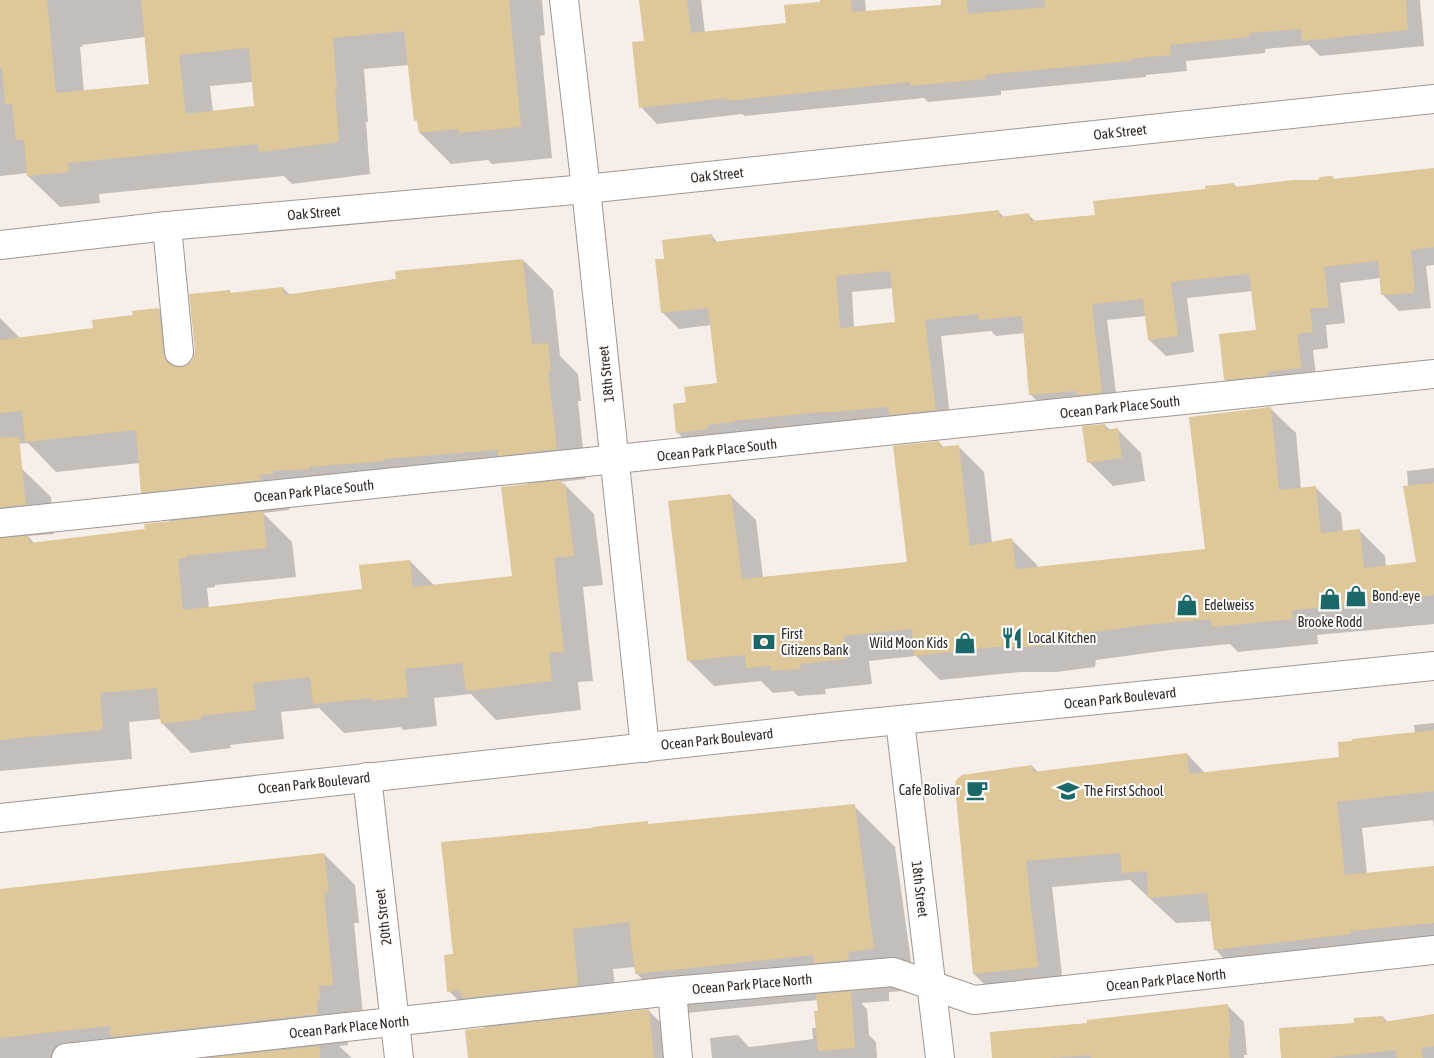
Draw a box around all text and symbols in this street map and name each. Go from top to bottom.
street label: Oak Street [1093,121,1147,143]
street label: Oak Street [690,164,744,186]
street label: Oak Street [287,203,341,223]
street label: 18th Street [595,345,617,403]
street label: Ocean Park Place South [1059,393,1181,421]
street label: Ocean Park Place South [656,436,778,464]
street label: Ocean Park Place South [253,477,375,505]
shop icon: Bond-eye [1343,583,1369,609]
shop icon: Brooke Rodd [1317,586,1343,612]
place label: Bond-eye [1372,588,1420,604]
shop icon: Edelweiss [1174,592,1200,618]
place label: Edelweiss [1204,597,1254,613]
place label: Brooke Rodd [1298,614,1362,630]
restaurant icon: Local Kitchen [999,625,1025,651]
place label: First Citizens Bank [781,626,849,658]
bank icon: First Citizens Bank [751,629,777,655]
shop icon: Wild Moon Kids [952,630,978,656]
place label: Local Kitchen [1028,630,1096,646]
place label: Wild Moon Kids [870,635,948,651]
street label: Ocean Park Boulevard [1063,684,1177,712]
street label: Ocean Park Boulevard [660,725,774,753]
street label: Ocean Park Boulevard [257,769,371,797]
cafe icon: Cafe Bolivar [964,777,990,803]
school or university icon: The First School [1055,778,1081,804]
place label: Cafe Bolivar [899,782,961,798]
place label: The First School [1084,783,1164,799]
street label: 18th Street [909,860,931,918]
street label: 20th Street [372,888,394,946]
street label: Ocean Park Place North [1105,966,1227,994]
street label: Ocean Park Place North [691,971,813,997]
street label: Ocean Park Place North [288,1013,410,1041]

